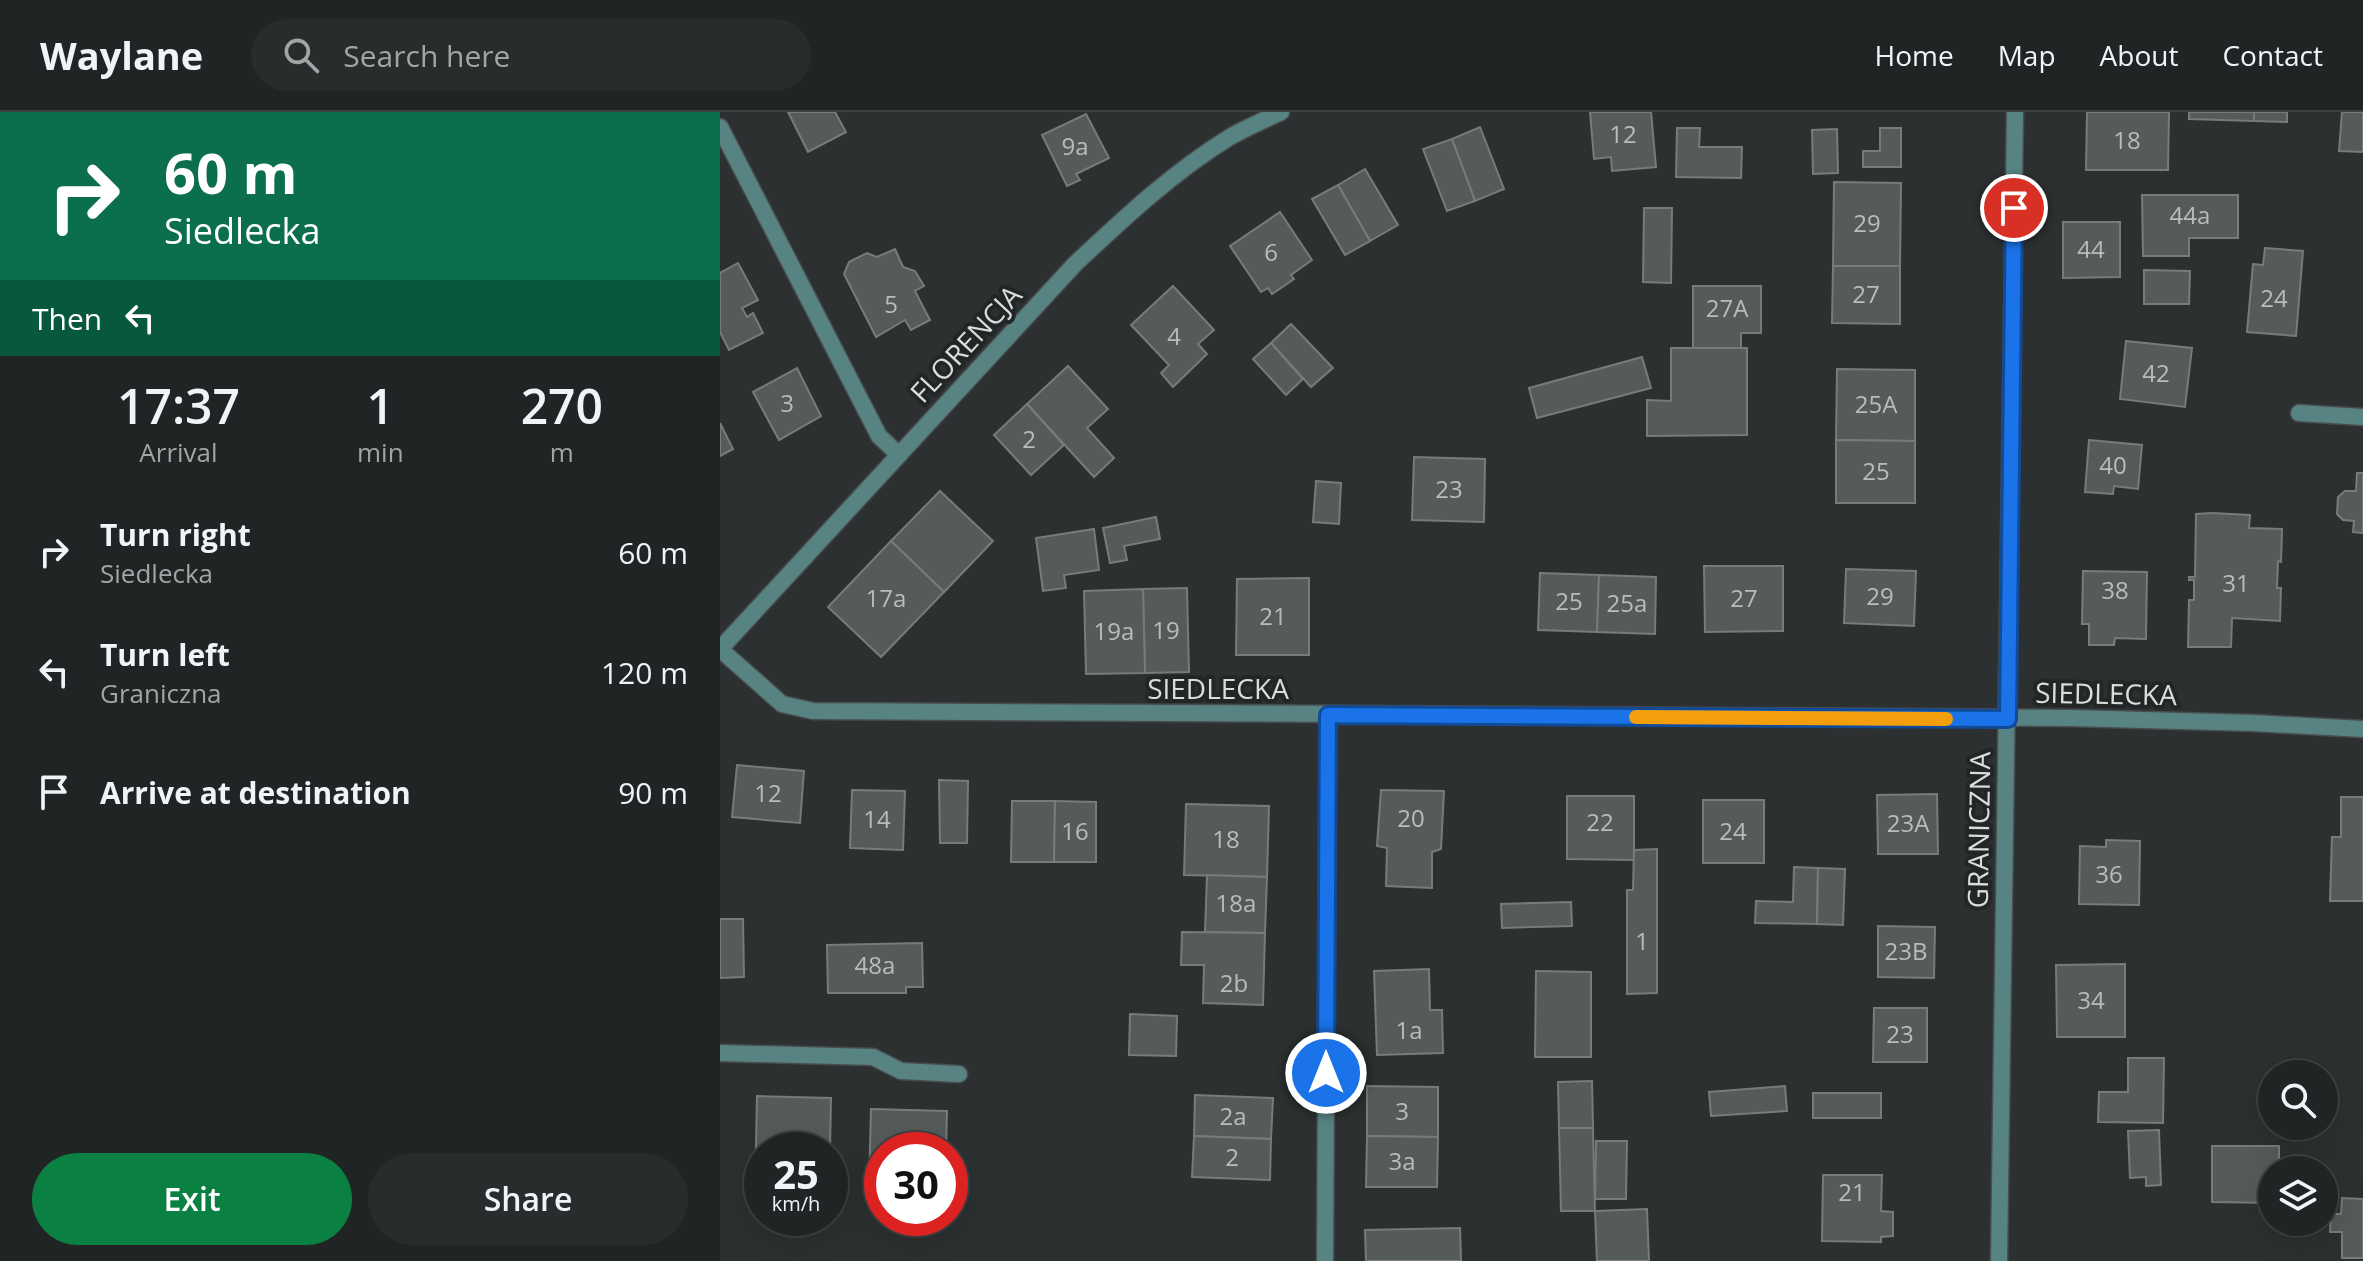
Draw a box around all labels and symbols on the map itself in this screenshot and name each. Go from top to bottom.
house number: 12 [1609,117,1637,150]
house number: 18 [2113,123,2141,156]
house number: 9a [1061,129,1089,162]
pin [1980,174,2048,242]
house number: 44a [2170,198,2210,231]
house number: 29 [1853,206,1881,239]
house number: 44 [2077,232,2105,265]
house number: 6 [1264,235,1278,268]
street label: FLORENCJA [901,276,1030,410]
house number: 27 [1852,277,1880,310]
house number: 24 [2260,281,2288,314]
house number: 5 [884,287,898,320]
house number: 27A [1706,291,1749,324]
house number: 4 [1167,319,1181,352]
house number: 42 [2142,356,2170,389]
house number: 3 [780,386,794,419]
house number: 25A [1855,387,1898,420]
house number: 2 [1022,422,1036,455]
house number: 40 [2099,448,2127,481]
house number: 25 [1862,454,1890,487]
house number: 23 [1435,472,1463,505]
house number: 31 [2222,566,2250,599]
house number: 38 [2101,573,2129,606]
house number: 29 [1866,579,1894,612]
house number: 17a [866,581,906,614]
house number: 27 [1730,581,1758,614]
house number: 25 [1555,584,1583,617]
house number: 25a [1607,586,1647,619]
house number: 21 [1259,599,1287,632]
house number: 19 [1152,613,1180,646]
house number: 19a [1094,614,1134,647]
street label: SIEDLECKA [1147,669,1289,707]
street label: SIEDLECKA [2035,673,2177,713]
street label: GRANICZNA [1958,751,1998,909]
house number: 12 [754,776,782,809]
house number: 20 [1397,801,1425,834]
house number: 14 [863,802,891,835]
house number: 22 [1586,805,1614,838]
house number: 23A [1887,806,1930,839]
house number: 16 [1061,814,1089,847]
house number: 24 [1719,814,1747,847]
house number: 18 [1212,822,1240,855]
house number: 36 [2095,857,2123,890]
house number: 18a [1216,886,1256,919]
house number: 1 [1635,924,1649,957]
house number: 23B [1885,934,1927,967]
house number: 48a [855,948,895,981]
house number: 2b [1220,966,1248,999]
house number: 34 [2077,983,2105,1016]
house number: 1a [1395,1013,1423,1046]
house number: 23 [1886,1017,1914,1050]
position arrow [1284,1031,1368,1115]
house number: 3 [1395,1094,1409,1127]
house number: 2a [1219,1099,1247,1132]
speed limit sign: 30 [864,1132,968,1236]
house number: 2 [1225,1140,1239,1173]
house number: 3a [1388,1144,1416,1177]
house number: 21 [1838,1175,1866,1208]

